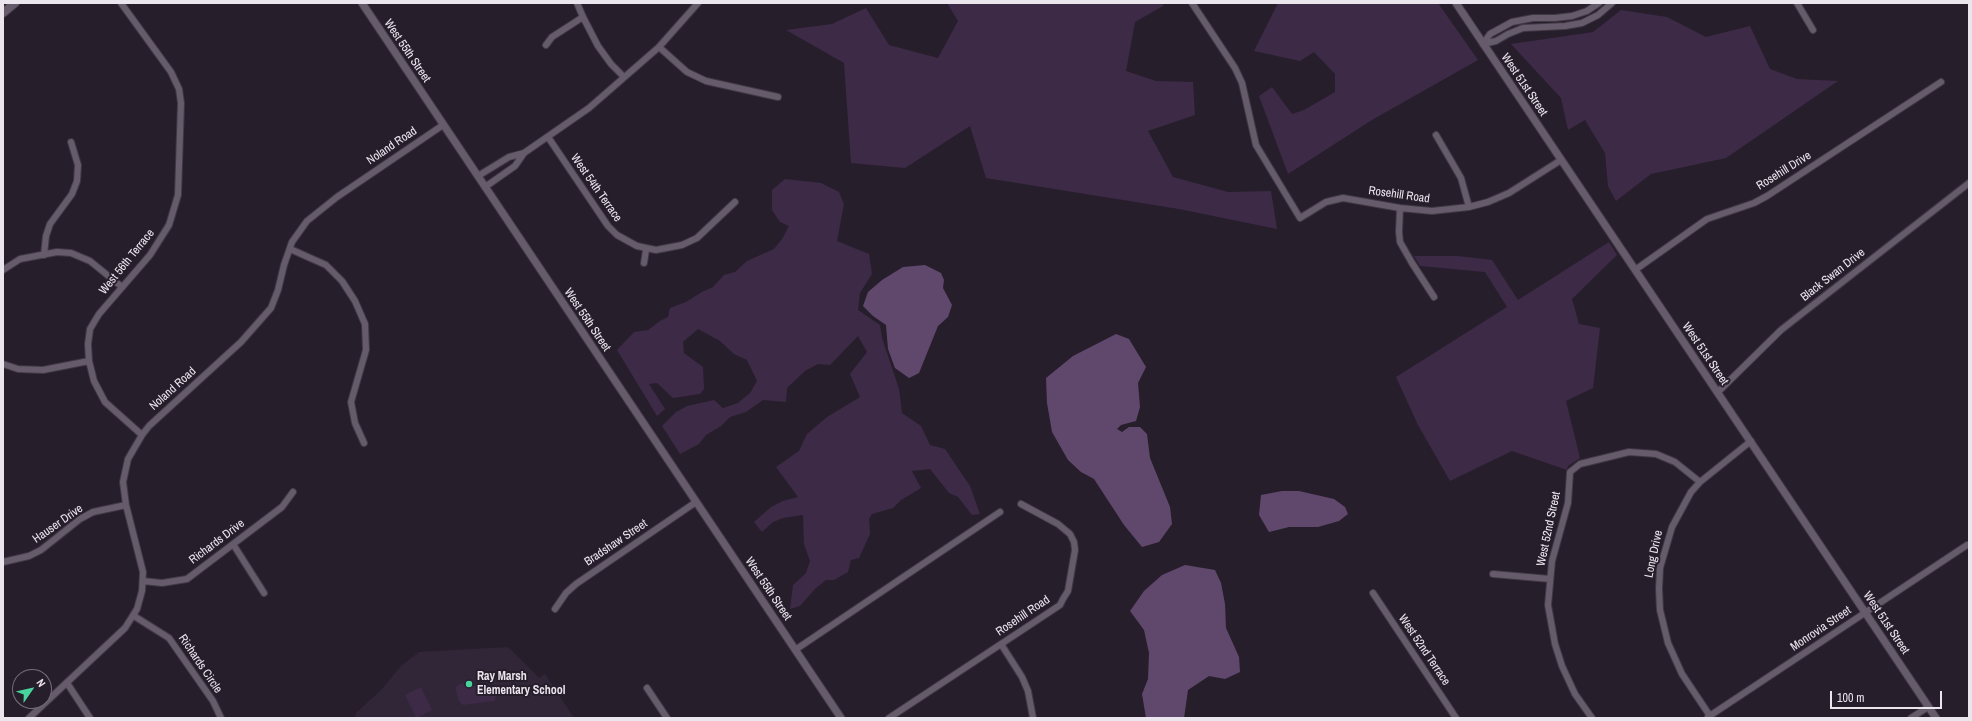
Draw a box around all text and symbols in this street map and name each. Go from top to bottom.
street label: West 55th Street [381,17,433,85]
street label: West 51st Street [1498,51,1550,119]
street label: Noland Road [364,124,420,168]
street label: Rosehill Drive [1754,149,1814,193]
street label: West 54th Terrace [567,151,625,225]
street label: Rosehill Road [1367,184,1431,206]
street label: West 56th Terrace [96,227,158,297]
street label: Black Swan Drive [1798,245,1868,305]
street label: West 55th Street [561,286,613,354]
street label: West 51st Street [1679,320,1731,388]
street label: Noland Road [147,364,199,414]
street label: West 52nd Street [1534,490,1564,568]
street label: Hauser Drive [30,501,86,547]
street label: Richards Drive [186,517,248,567]
street label: Bradshaw Street [582,517,650,569]
street label: Long Drive [1642,529,1666,579]
street label: West 55th Street [742,555,794,623]
street label: West 51st Street [1860,589,1912,657]
street label: Rosehill Road [993,593,1053,639]
street label: Monrovia Street [1788,603,1854,655]
street label: West 52nd Terrace [1395,612,1453,688]
street label: Richards Circle [175,632,225,696]
north arrow [12,669,52,709]
place label: Ray Marsh Elementary School [477,670,566,698]
text: N [33,676,49,689]
marker: Ray Marsh Elementary School [464,679,474,689]
scale bar [1832,683,1944,709]
text: 100 m [1837,690,1864,706]

